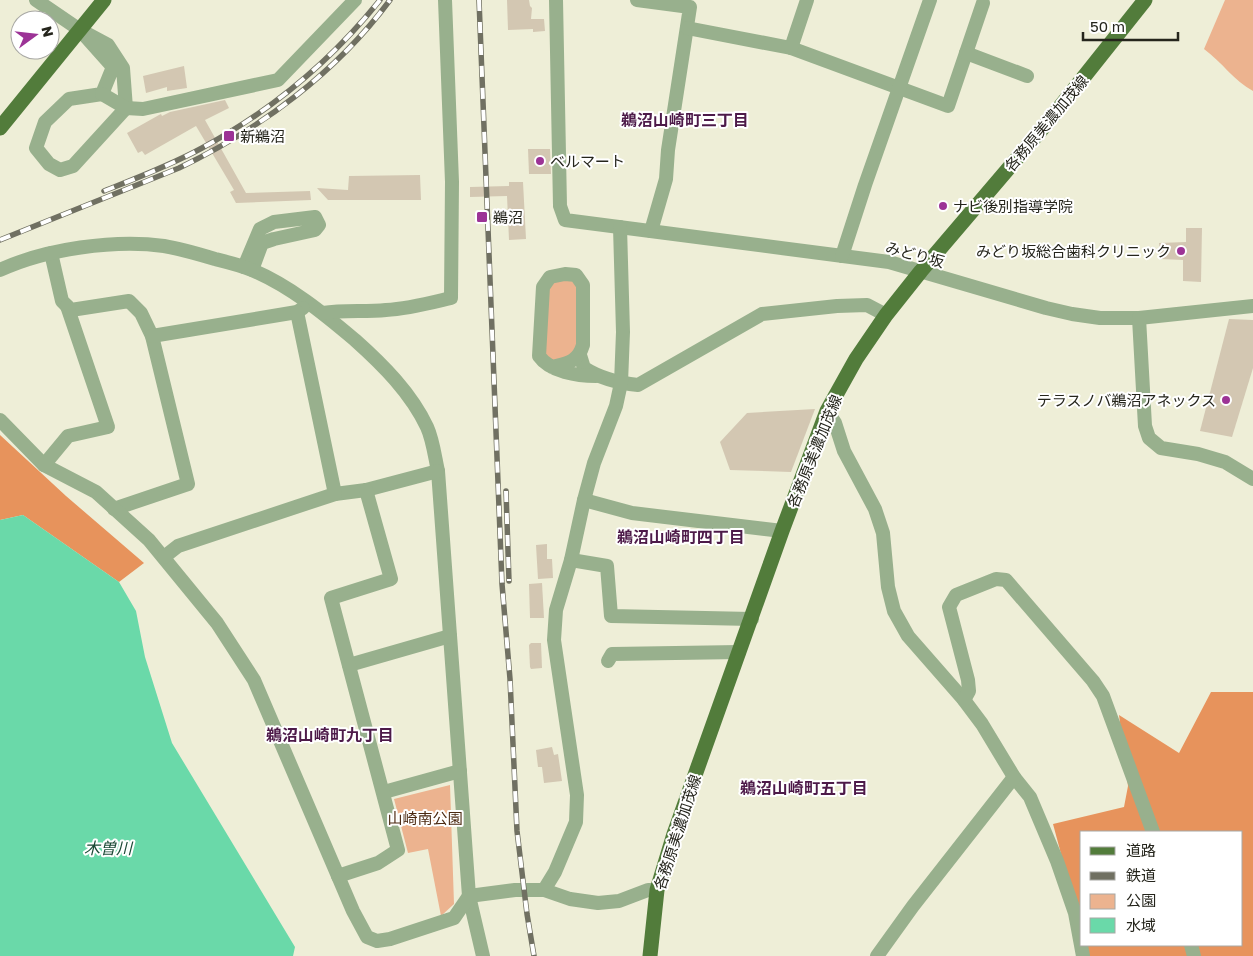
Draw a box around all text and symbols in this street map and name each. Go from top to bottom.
north arrow [10,10,60,60]
scale bar [1083,10,1178,42]
text: 50 m [1090,17,1125,35]
text: N [38,24,58,39]
street label: 各務原美濃加茂線 [1001,71,1091,175]
district label: 鵜沼山崎町三丁目 [621,110,749,130]
place label: 新鵜沼 [240,127,285,145]
marker: 新鵜沼 [222,129,236,143]
place label: ベルマート [550,152,625,170]
marker: ベルマート [534,155,546,167]
place label: ナビ後別指導学院 [953,197,1073,215]
marker: ナビ後別指導学院 [937,200,949,212]
place label: 鵜沼 [493,208,523,226]
marker: 鵜沼 [475,210,489,224]
street label: みどり坂 [884,238,946,270]
place label: みどり坂総合歯科クリニック [976,242,1171,260]
marker: みどり坂総合歯科クリニック [1175,245,1187,257]
place label: テラスノバ鵜沼アネックス [1037,391,1216,409]
street label: 各務原美濃加茂線 [783,392,845,510]
marker: テラスノバ鵜沼アネックス [1220,394,1232,406]
district label: 鵜沼山崎町四丁目 [617,527,745,547]
district label: 鵜沼山崎町九丁目 [266,725,394,745]
street label: 各務原美濃加茂線 [650,772,704,892]
district label: 鵜沼山崎町五丁目 [740,778,868,798]
park label: 山崎南公園 [387,809,463,827]
legend [1080,831,1243,946]
water label: 木曽川 [84,838,134,858]
text: 道路 [1126,841,1156,859]
text: 鉄道 [1126,866,1156,884]
text: 公園 [1126,891,1156,909]
text: 水域 [1126,916,1156,934]

